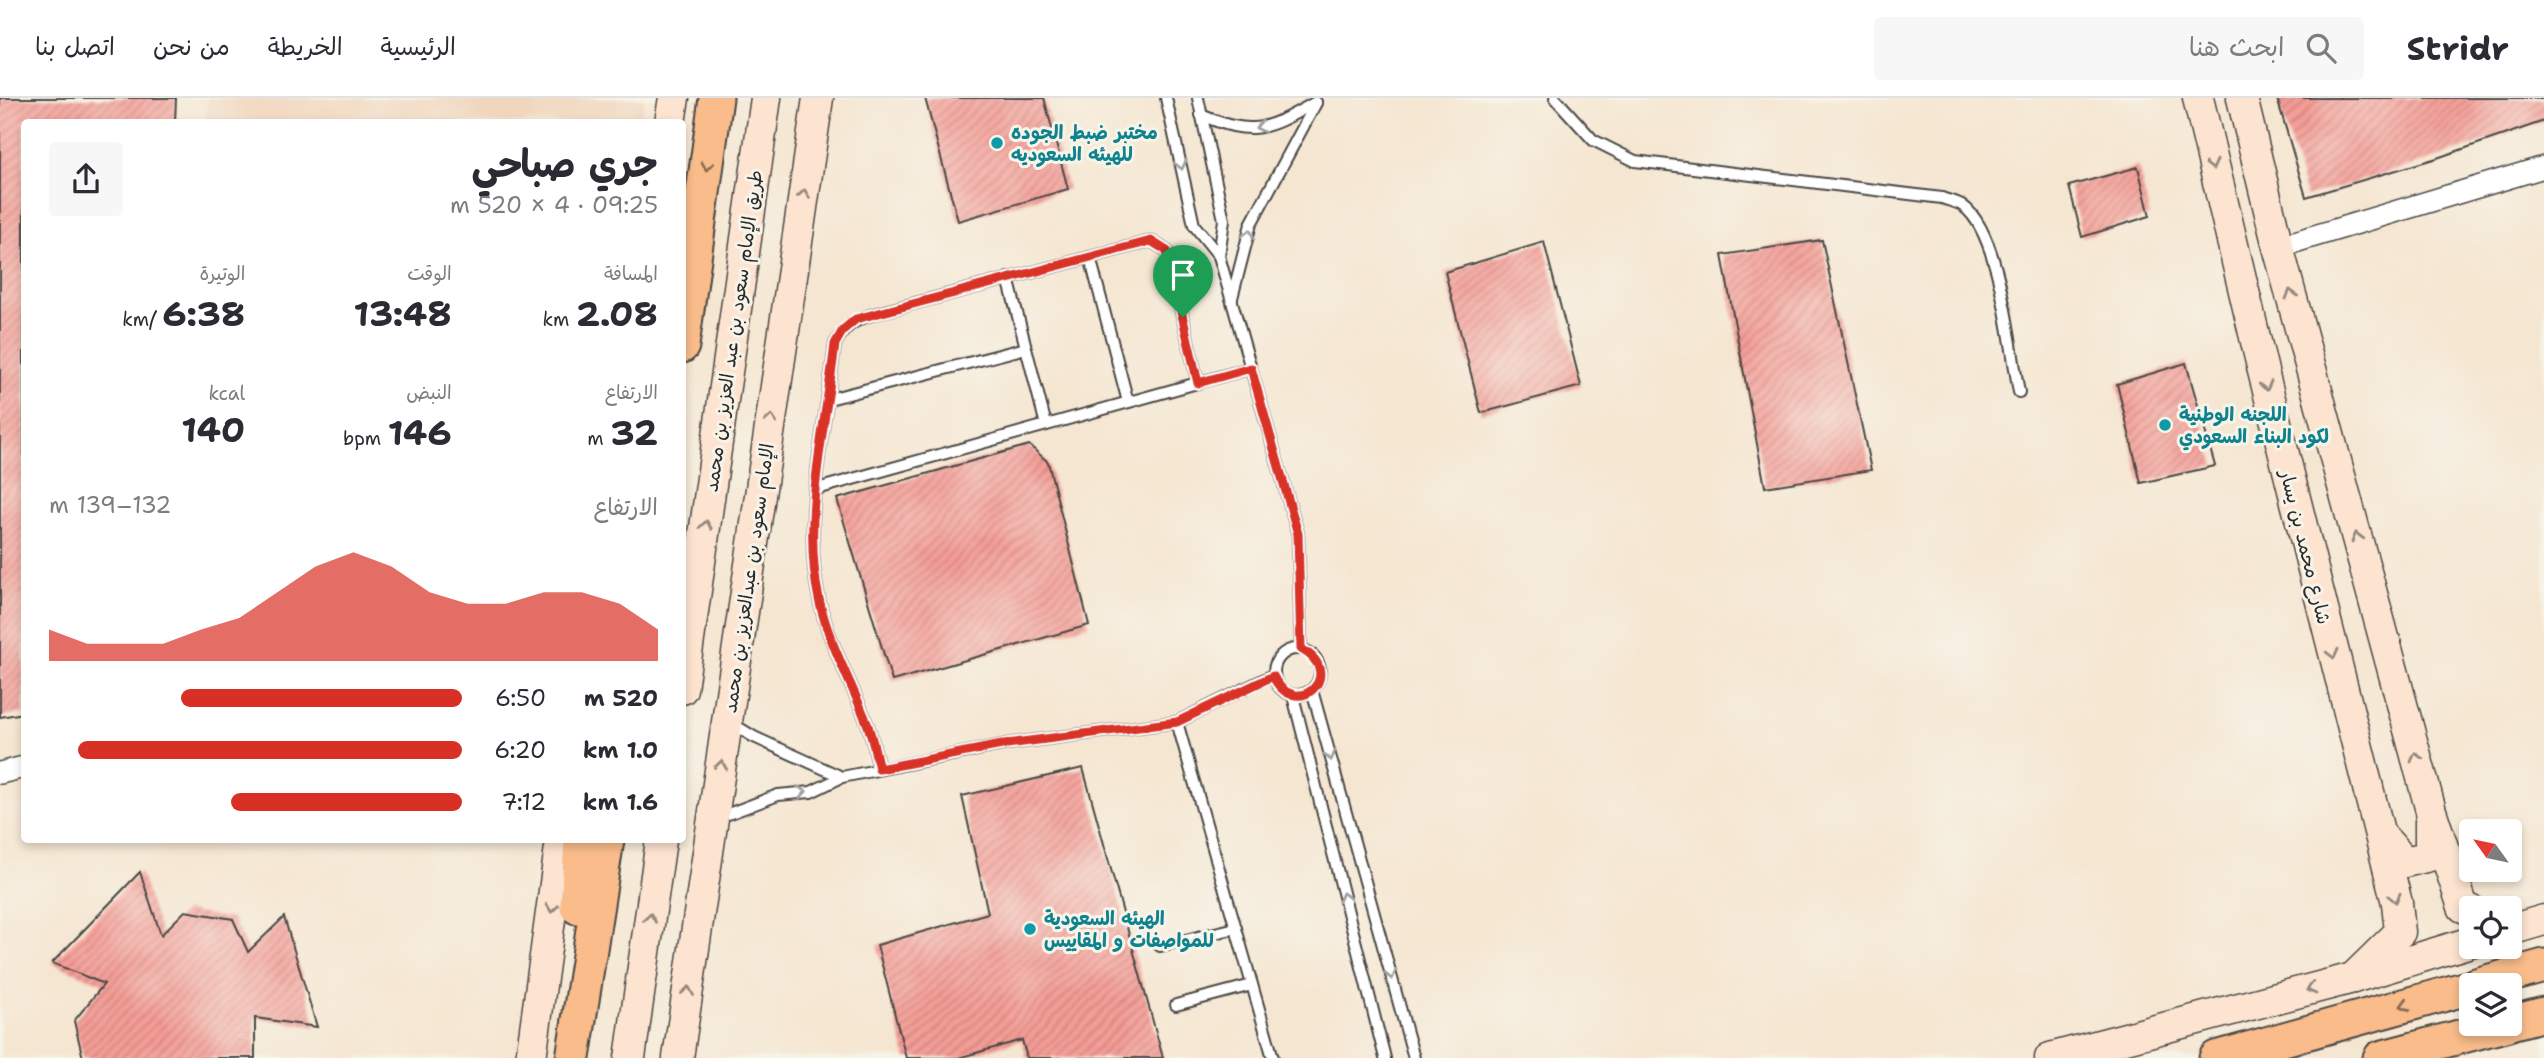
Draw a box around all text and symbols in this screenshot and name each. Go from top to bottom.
search box [1874,17,2364,80]
text: Stridr [2406,26,2509,71]
text: ابحث هنا [2189,29,2284,64]
icon: search [2302,29,2340,67]
text: اتصل بنا [35,31,115,63]
text: من نحن [153,31,230,63]
text: الخريطة [268,31,343,63]
text: الرئيسية [381,31,456,63]
one-way arrow [1254,118,1266,133]
place label: مختبر ضبط الجوده للهيئه السعوديه [1011,120,1158,168]
marker: مختبر ضبط الجوده للهيئه السعوديه [989,135,1005,151]
text: جري صباحي [471,138,658,189]
button: share [49,142,123,216]
one-way arrow [1172,159,1187,171]
one-way arrow [2204,159,2218,171]
one-way arrow [700,160,715,171]
street label: طريق الإمام سعود بن عبد العزيز بن محمد [699,168,770,494]
one-way arrow [796,188,811,200]
text: 09:25 · 4 × 520 m [450,190,658,220]
one-way arrow [1240,229,1255,241]
pin [1153,245,1213,317]
icon: arrive [1164,256,1202,294]
text: الوتيرة [199,261,245,286]
text: الوقت [407,261,452,286]
text: المسافة [604,261,658,286]
one-way arrow [2284,288,2299,300]
text: 6:38 [162,290,245,337]
text: 13:48 [353,290,452,337]
text: 2.08 [576,290,658,337]
text: /km [122,307,162,332]
text: km [542,307,576,332]
one-way arrow [2258,379,2272,391]
text: النبض [406,380,452,405]
text: الارتفاع [605,380,658,405]
text: kcal [208,381,245,406]
place label: اللجنه الوطنية لكود البناء السعودي [2179,402,2329,451]
text: 140 [181,406,245,453]
text: 146 [388,409,452,456]
text: 32 [610,409,658,456]
one-way arrow [763,413,778,425]
marker: اللجنه الوطنية لكود البناء السعودي [2157,417,2173,433]
text: bpm [343,426,388,451]
text: m [587,426,610,451]
street label: الإمام سعود بن عبدالعزيز بن محمد [717,442,782,715]
street label: شارع محمد بن يسار [2273,465,2337,627]
text: 132–139 m [49,490,171,520]
text: الارتفاع [594,492,658,522]
one-way arrow [698,519,713,531]
one-way arrow [2350,531,2365,543]
one-way arrow [2325,648,2339,660]
text: 6:50 [495,683,546,713]
text: 520 m [584,683,658,713]
text: 6:20 [494,735,546,765]
text: 1.0 km [583,735,658,765]
one-way arrow [1322,749,1336,761]
one-way arrow [2410,751,2424,763]
one-way arrow [714,760,729,771]
one-way arrow [796,785,808,800]
text: 7:12 [502,787,546,817]
text: 1.6 km [583,787,658,817]
north arrow [2459,819,2522,882]
map controls [2459,819,2522,1036]
one-way arrow [1338,891,1352,903]
one-way arrow [2387,892,2402,904]
button: locate [2459,896,2522,959]
one-way arrow [544,902,559,913]
place label: الهيئه السعودية للمواصفات و المقاييس [1044,906,1214,953]
one-way arrow [643,912,658,924]
marker: الهيئه السعودية للمواصفات و المقاييس [1022,921,1038,937]
one-way arrow [1382,969,1397,981]
button: layers [2459,973,2522,1036]
one-way arrow [2306,981,2318,995]
one-way arrow [680,985,695,996]
one-way arrow [2399,997,2411,1011]

